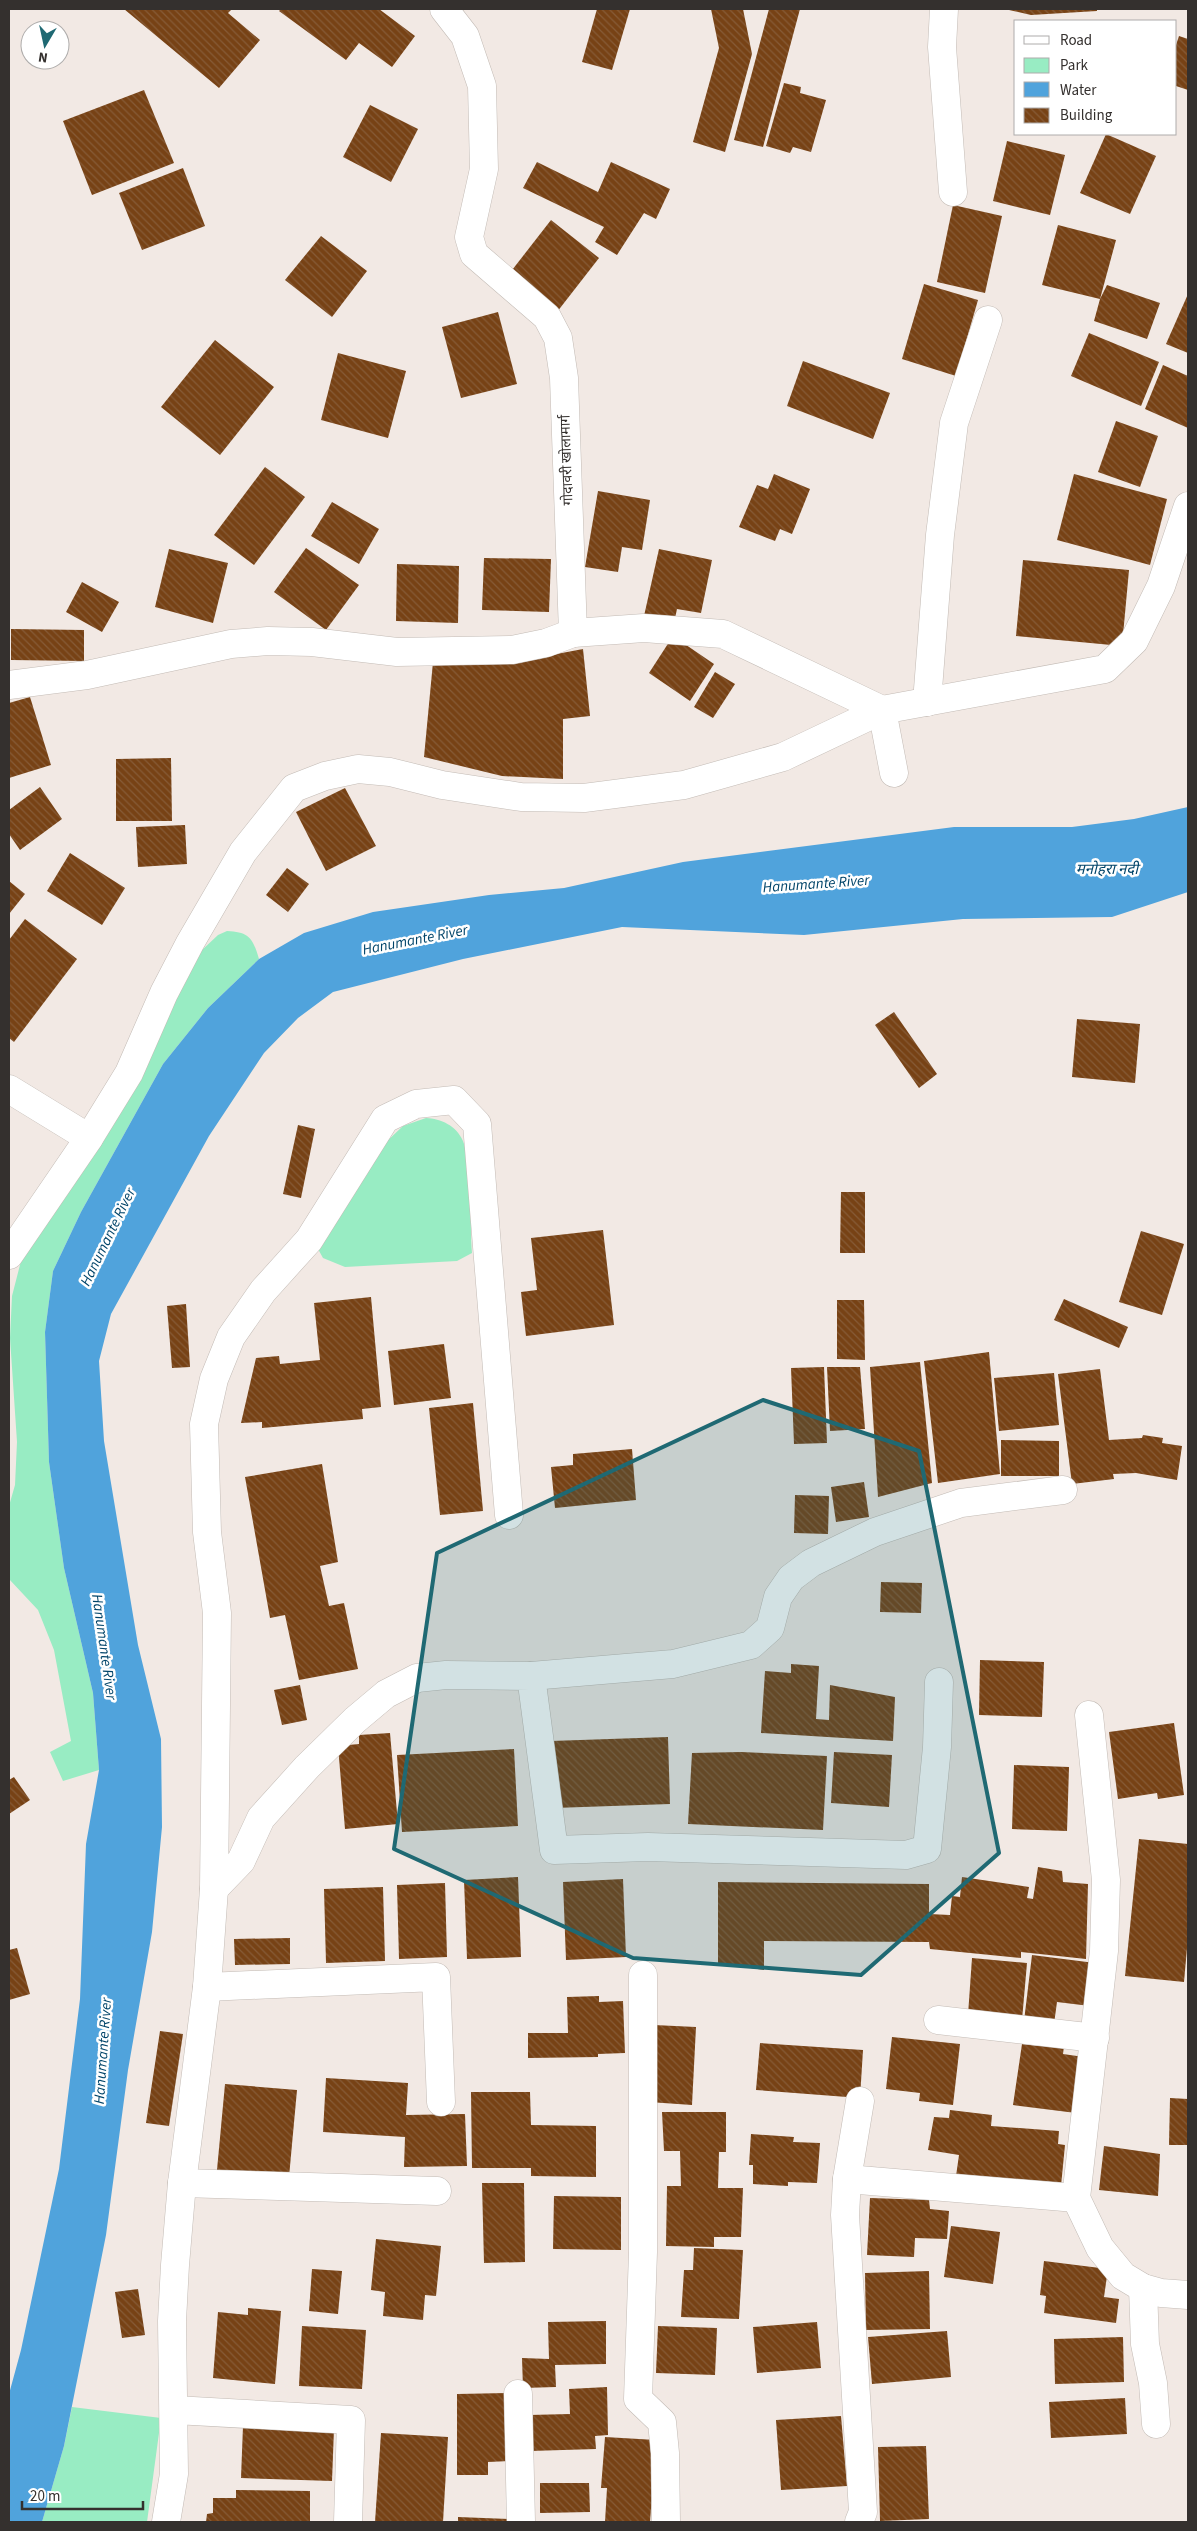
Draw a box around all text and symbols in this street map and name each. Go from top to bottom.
north arrow [20,20,70,70]
legend [1014,20,1177,135]
text: Road [1060,30,1092,51]
text: N [37,46,49,67]
text: Park [1060,55,1089,76]
text: Water [1060,80,1097,101]
text: Building [1060,105,1113,126]
street label: गोदावरी खोलामार्ग [555,413,579,506]
water label: मनोहरा नदी [1076,859,1141,880]
water label: Hanumante River [762,870,871,898]
water label: Hanumante River [361,919,470,960]
water label: Hanumante River [75,1184,141,1290]
water label: Hanumante River [86,1593,122,1702]
water label: Hanumante River [89,1996,117,2105]
scale bar [22,2478,144,2510]
text: 20 m [30,2486,60,2507]

